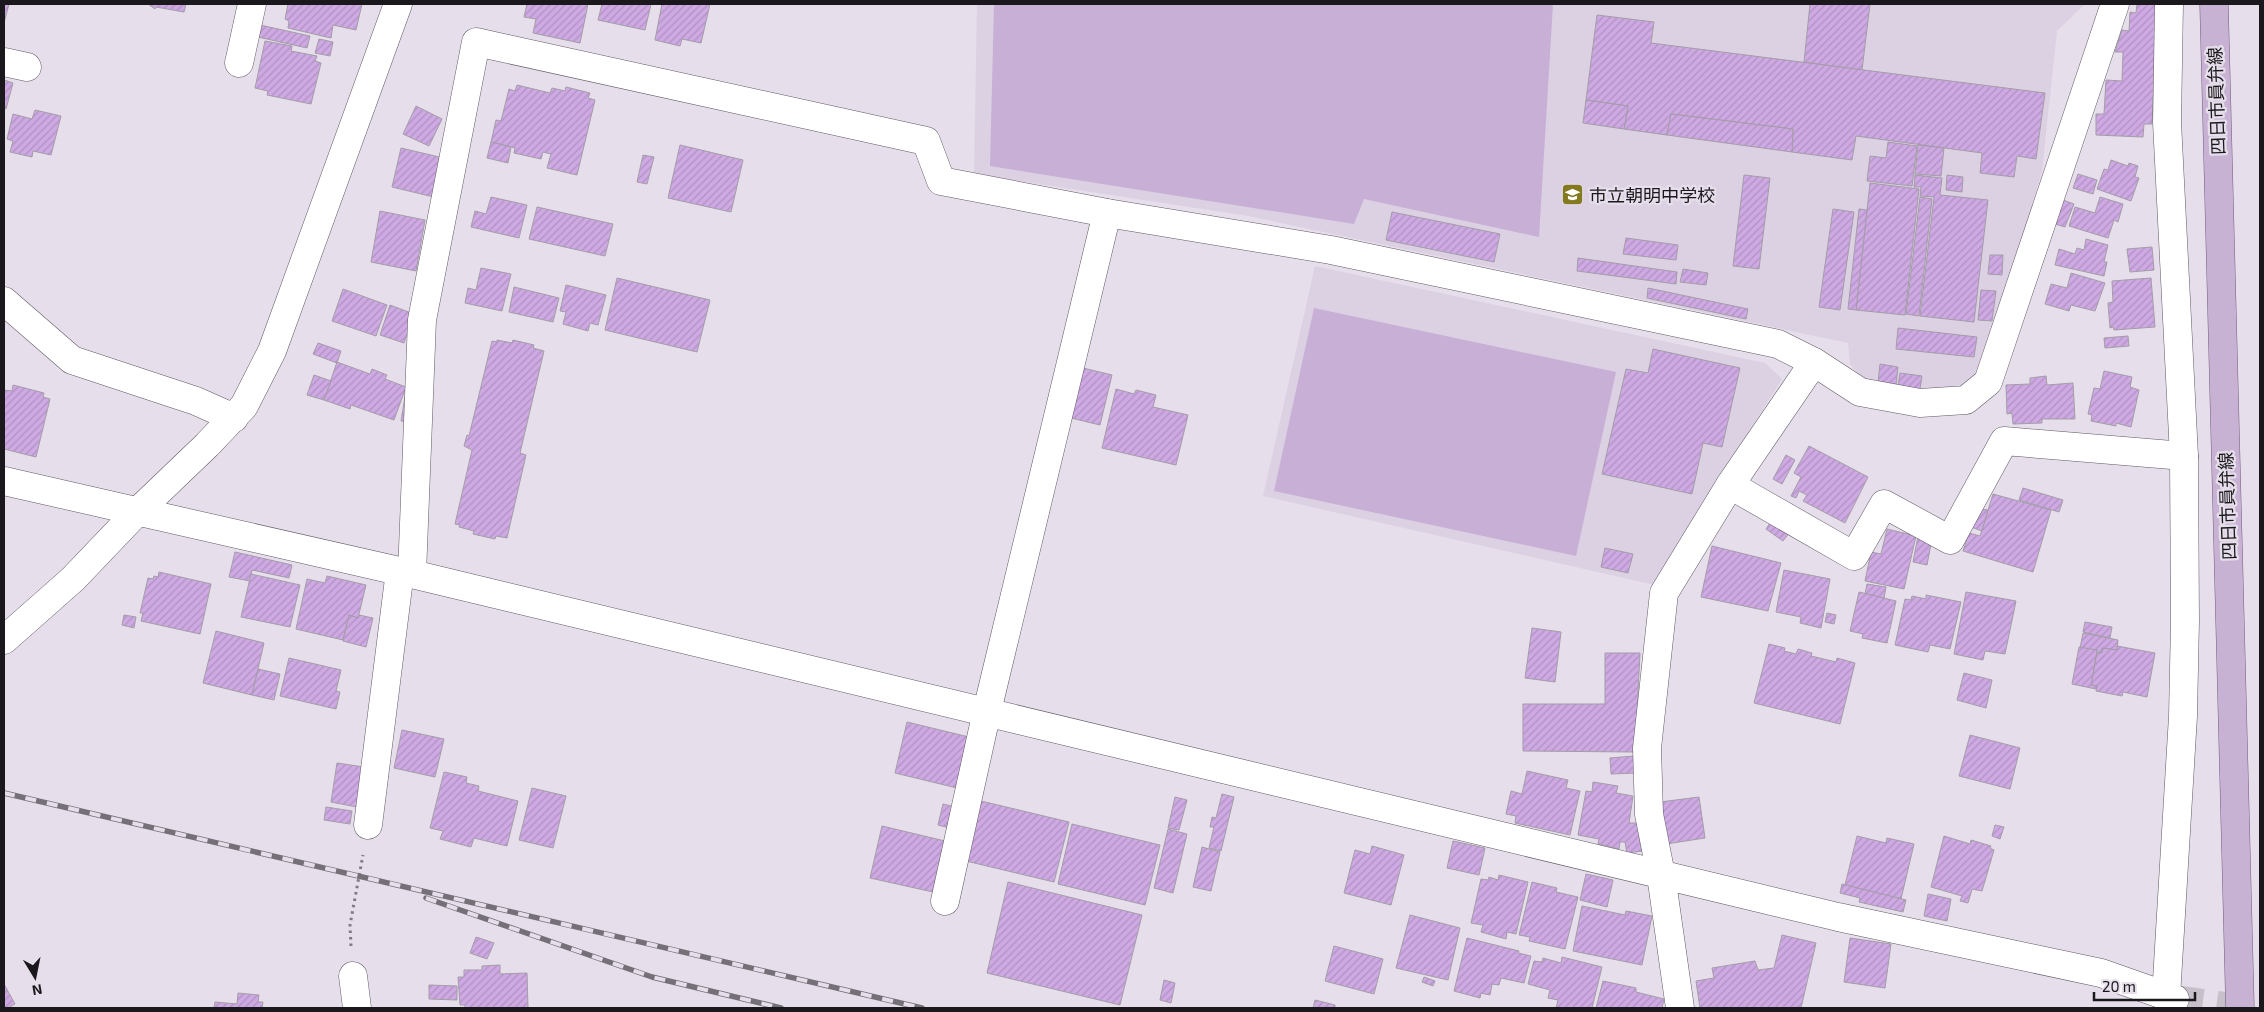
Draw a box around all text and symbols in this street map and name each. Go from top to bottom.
street label: 四日市員弁線 [2203,47,2229,155]
school or university icon: 市立朝明中学校 [1561,183,1585,207]
place label: 市立朝明中学校 [1589,184,1715,206]
street label: 四日市員弁線 [2214,452,2240,560]
north arrow [10,952,60,1002]
scale bar [2094,970,2195,1002]
text: 20 m [2102,977,2136,995]
text: N [31,981,44,1000]

